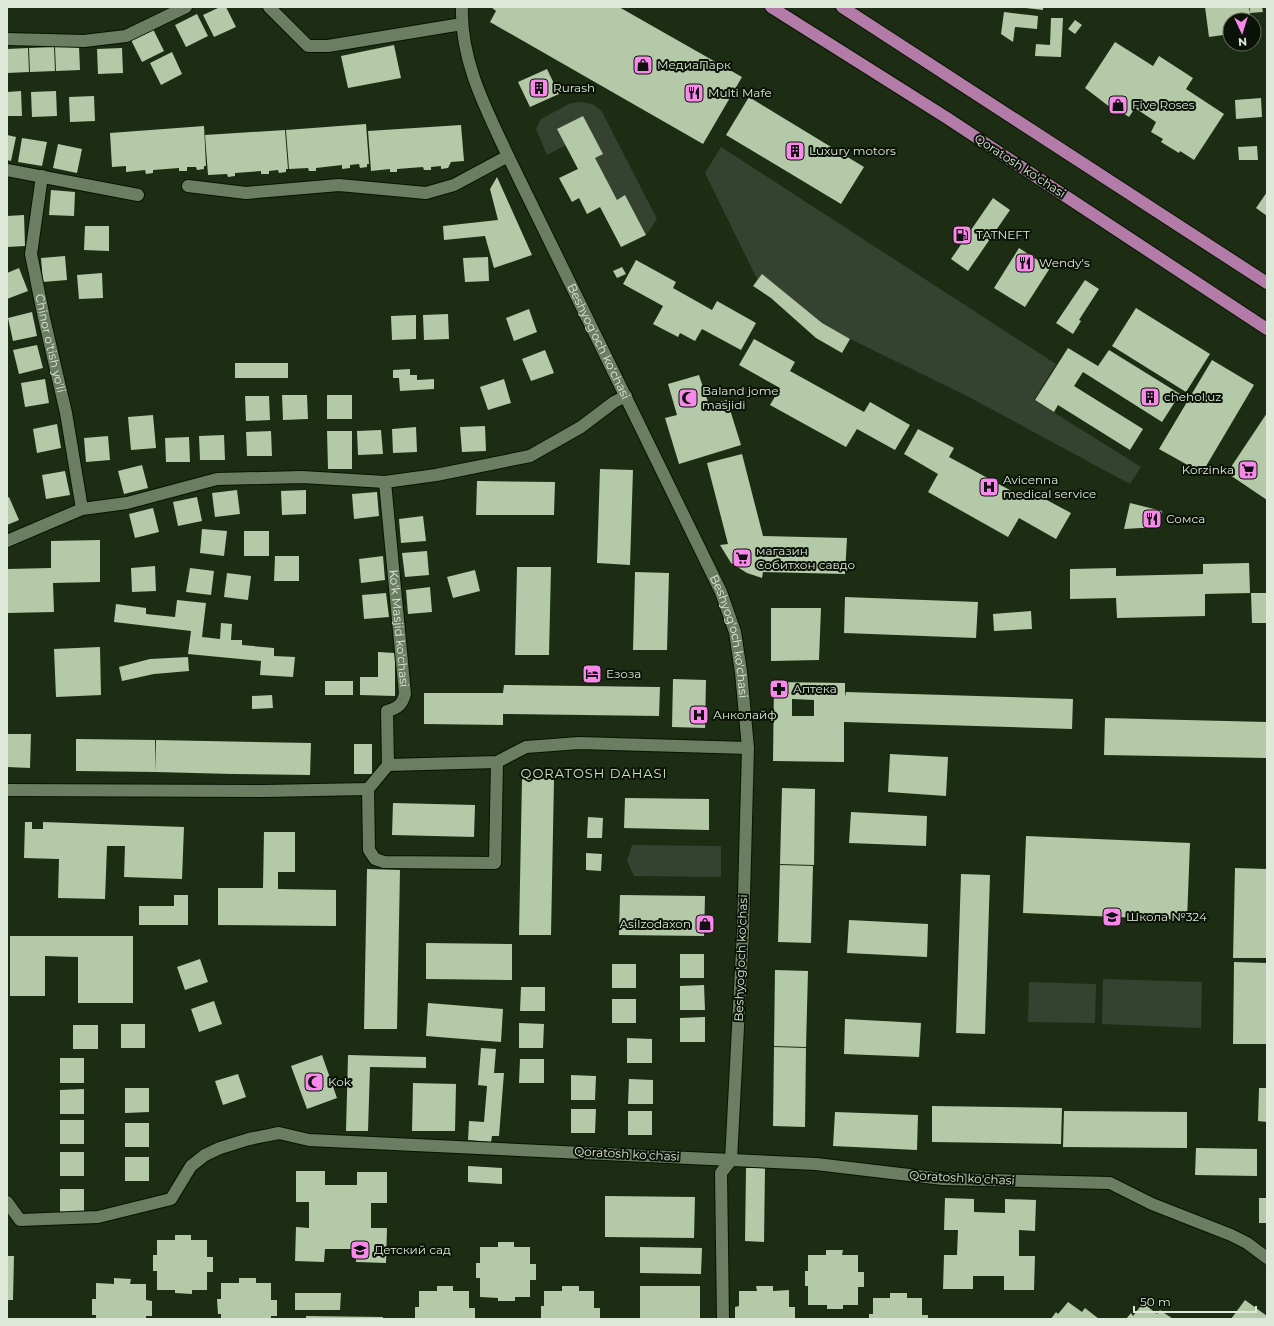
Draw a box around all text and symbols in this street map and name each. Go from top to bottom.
north arrow [1222,12,1262,52]
text: N [1238,35,1248,49]
shop icon: МедиаПарк [632,54,654,76]
place label: МедиаПарк [657,57,731,72]
building icon: Rurash [528,77,550,99]
place label: Rurash [553,80,595,95]
restaurant icon: Multi Mafe [683,82,705,104]
place label: Multi Mafe [708,85,772,100]
shop icon: Five Roses [1107,94,1129,116]
place label: Five Roses [1132,97,1195,112]
street label: Qoratosh ko'chasi [972,130,1069,201]
building icon: Luxury motors [784,140,806,162]
place label: Luxury motors [809,143,896,158]
fuel station icon: TATNEFT [951,224,973,246]
place label: TATNEFT [976,227,1030,242]
restaurant icon: Wendy's [1014,252,1036,274]
place label: Wendy's [1039,255,1090,270]
street label: Beshyog'och ko'chasi [564,281,634,402]
street label: Chinor o'tish yo'li [32,292,69,394]
place label: Baland jome masjidi [702,383,779,412]
building icon: chehol.uz [1139,386,1161,408]
mosque icon: Baland jome masjidi [677,387,699,409]
place label: chehol.uz [1164,389,1221,404]
supermarket icon: Korzinka [1237,459,1259,481]
place label: Korzinka [1182,462,1234,477]
place label: Avicenna medical service [1003,472,1096,501]
hospital icon: Avicenna medical service [978,476,1000,498]
restaurant icon: Сомса [1141,508,1163,530]
place label: Сомса [1166,511,1205,526]
place label: магазин Собитхон савдо [756,543,856,572]
supermarket icon: магазин Собитхон савдо [731,547,753,569]
street label: Ko'k Masjid ko'chasi [386,569,412,688]
street label: Beshyog'och ko'chasi [707,572,751,699]
hotel icon: Езоза [581,663,603,685]
place label: Езоза [606,666,641,681]
pharmacy icon: Аптека [768,678,790,700]
place label: Аптека [793,681,837,696]
hospital icon: Анколайф [688,704,710,726]
place label: Анколайф [713,707,777,722]
district label: QORATOSH DAHASI [520,765,668,781]
street label: Beshyog'och ko'chasi [731,894,750,1022]
school or university icon: Школа №324 [1101,906,1123,928]
place label: Школа №324 [1126,909,1207,924]
shop icon: Asilzodaxon [694,913,716,935]
place label: Asilzodaxon [620,916,691,931]
mosque icon: Kok [303,1071,325,1093]
place label: Kok [328,1074,352,1089]
street label: Qoratosh ko'chasi [574,1143,680,1164]
street label: Qoratosh ko'chasi [909,1167,1015,1188]
school or university icon: Детский сад [349,1239,371,1261]
place label: Детский сад [374,1242,451,1257]
scale bar [1134,1288,1256,1314]
text: 50 m [1140,1294,1171,1309]

